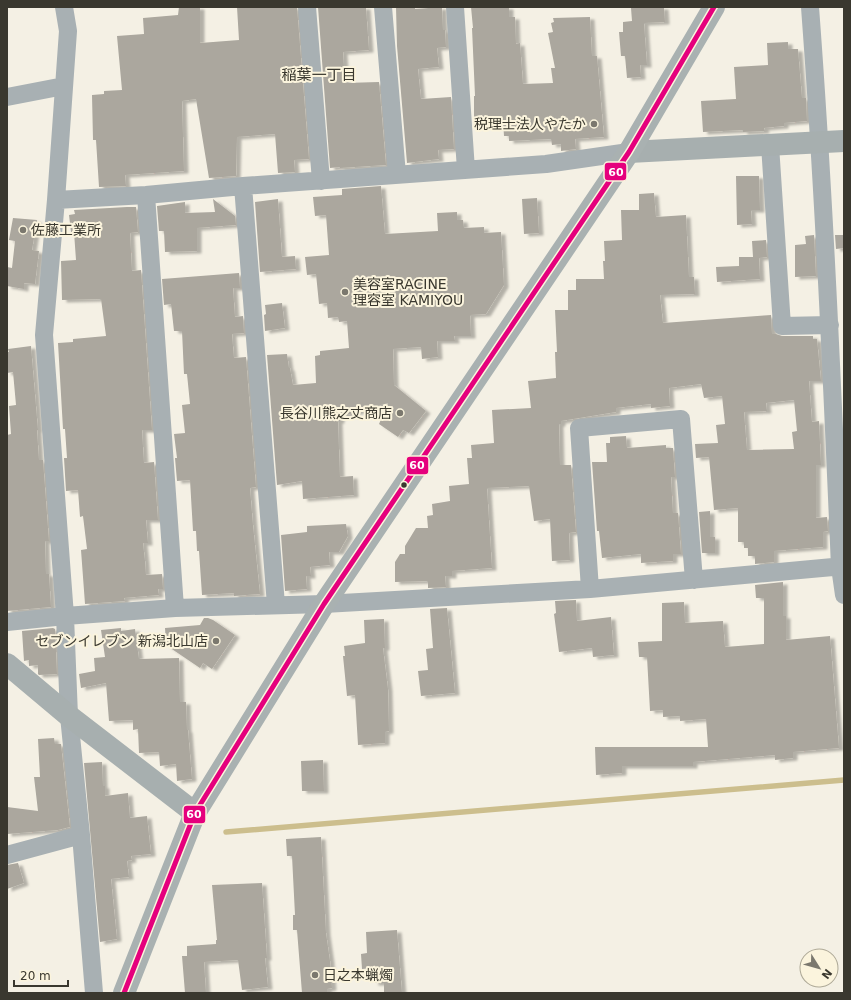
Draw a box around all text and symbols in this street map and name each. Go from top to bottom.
district label: 稲葉一丁目 [281,66,357,84]
place label: 税理士法人やたか [474,116,586,132]
marker: 税理士法人やたか [589,119,599,129]
line badge: 60 [604,162,627,181]
text: 60 [608,166,624,179]
place label: 佐藤工業所 [31,222,101,238]
marker: 佐藤工業所 [18,225,28,235]
place label: 美容室RACINE 理容室 KAMIYOU [353,276,463,308]
marker: 美容室RACINE 理容室 KAMIYOU [340,287,350,297]
place label: 長谷川熊之丈商店 [280,405,392,421]
marker: 長谷川熊之丈商店 [395,408,405,418]
line badge: 60 [406,456,429,475]
text: 60 [409,459,425,472]
unlabelled marker [399,480,409,490]
place label: セブンイレブン 新潟北山店 [36,633,208,649]
marker: セブンイレブン 新潟北山店 [211,636,221,646]
line badge: 60 [183,805,206,824]
text: 60 [186,808,202,821]
north arrow [799,948,839,988]
scale bar [14,962,68,988]
text: N [819,966,835,981]
place label: 日之本蝋燭 [323,967,393,983]
text: 20 m [20,969,51,983]
marker: 日之本蝋燭 [310,970,320,980]

